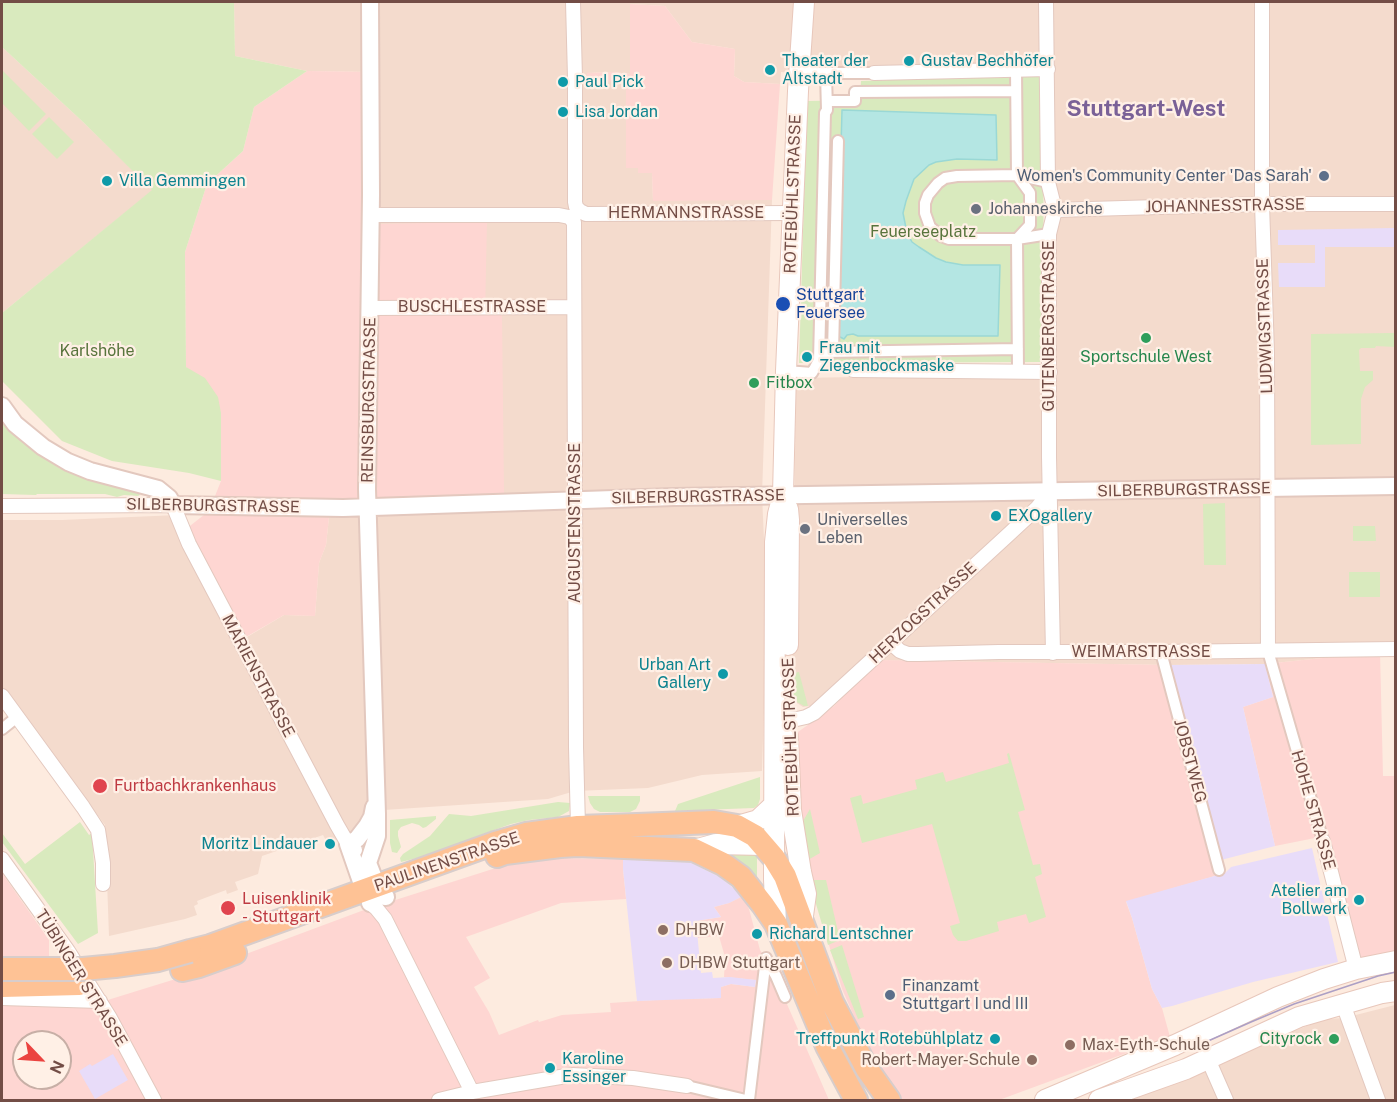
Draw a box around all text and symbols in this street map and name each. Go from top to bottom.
place label: Theater der Altstadt [782,51,868,89]
place label: Gustav Bechhöfer [921,51,1054,71]
marker: Gustav Bechhöfer [902,54,916,68]
marker: Theater der Altstadt [763,63,777,77]
place label: Paul Pick [575,72,644,92]
marker: Paul Pick [556,75,570,89]
district label: Stuttgart-West [1067,96,1225,122]
place label: Lisa Jordan [575,102,658,122]
marker: Lisa Jordan [556,105,570,119]
street label: ROTEBÜHLSTRASSE [781,114,805,274]
place label: Women's Community Center 'Das Sarah' [1017,166,1312,186]
marker: Women's Community Center 'Das Sarah' [1317,169,1331,183]
place label: Villa Gemmingen [119,171,246,191]
marker: Villa Gemmingen [100,174,114,188]
street label: JOHANNESSTRASSE [1145,195,1305,217]
place label: Johanneskirche [988,199,1103,219]
marker: Johanneskirche [969,202,983,216]
street label: HERMANNSTRASSE [608,203,764,223]
park label: Feuerseeplatz [870,222,976,242]
street label: GUTENBERGSTRASSE [1039,240,1059,412]
street label: LUDWIGSTRASSE [1253,258,1277,394]
place label: Stuttgart Feuersee [796,285,865,323]
marker: Stuttgart Feuersee [774,295,792,313]
street label: BUSCHLESTRASSE [398,297,546,317]
street label: REINSBURGSTRASSE [358,317,380,483]
marker: Sportschule West [1139,331,1153,345]
place label: Frau mit Ziegenbockmaske [819,338,954,376]
park label: Karlshöhe [59,341,135,361]
place label: Sportschule West [1080,347,1212,367]
marker: Frau mit Ziegenbockmaske [800,350,814,364]
place label: Fitbox [766,373,813,393]
marker: Fitbox [747,376,761,390]
street label: AUGUSTENSTRASSE [565,443,585,603]
street label: SILBERBURGSTRASSE [1097,479,1271,501]
street label: SILBERBURGSTRASSE [611,486,785,508]
street label: SILBERBURGSTRASSE [126,495,300,517]
place label: EXOgallery [1008,506,1092,526]
marker: EXOgallery [989,509,1003,523]
place label: Universelles Leben [817,510,908,548]
marker: Universelles Leben [798,522,812,536]
street label: HERZOGSTRASSE [865,558,981,668]
street label: MARIENSTRASSE [218,611,298,741]
street label: WEIMARSTRASSE [1071,642,1211,662]
place label: Urban Art Gallery [639,655,711,693]
street label: ROTEBÜHLSTRASSE [779,657,803,817]
marker: Urban Art Gallery [716,667,730,681]
street label: JOBSTWEG [1170,717,1210,805]
street label: HOHE STRASSE [1287,748,1339,872]
place label: Furtbachkrankenhaus [114,776,276,796]
marker: Furtbachkrankenhaus [91,777,109,795]
street label: PAULINENSTRASSE [372,828,522,896]
place label: Moritz Lindauer [201,834,318,854]
marker: Moritz Lindauer [323,837,337,851]
place label: Atelier am Bollwerk [1271,881,1347,919]
place label: Luisenklinik - Stuttgart [242,889,331,927]
marker: Atelier am Bollwerk [1352,893,1366,907]
marker: Luisenklinik - Stuttgart [219,899,237,917]
street label: TÜBINGER STRASSE [31,906,131,1050]
place label: DHBW [675,920,724,940]
marker: DHBW [656,923,670,937]
place label: Richard Lentschner [769,924,913,944]
marker: Richard Lentschner [750,927,764,941]
place label: DHBW Stuttgart [679,953,800,973]
marker: DHBW Stuttgart [660,956,674,970]
place label: Finanzamt Stuttgart I und III [902,976,1028,1014]
marker: Finanzamt Stuttgart I und III [883,988,897,1002]
place label: Treffpunkt Rotebühlplatz [796,1029,983,1049]
place label: Cityrock [1259,1029,1322,1049]
north arrow [12,1030,72,1090]
marker: Treffpunkt Rotebühlplatz [988,1032,1002,1046]
marker: Cityrock [1327,1032,1341,1046]
place label: Max-Eyth-Schule [1082,1035,1210,1055]
marker: Max-Eyth-Schule [1063,1038,1077,1052]
place label: Karoline Essinger [562,1049,626,1087]
place label: Robert-Mayer-Schule [861,1050,1020,1070]
marker: Robert-Mayer-Schule [1025,1053,1039,1067]
text: N [46,1057,68,1077]
marker: Karoline Essinger [543,1061,557,1075]

